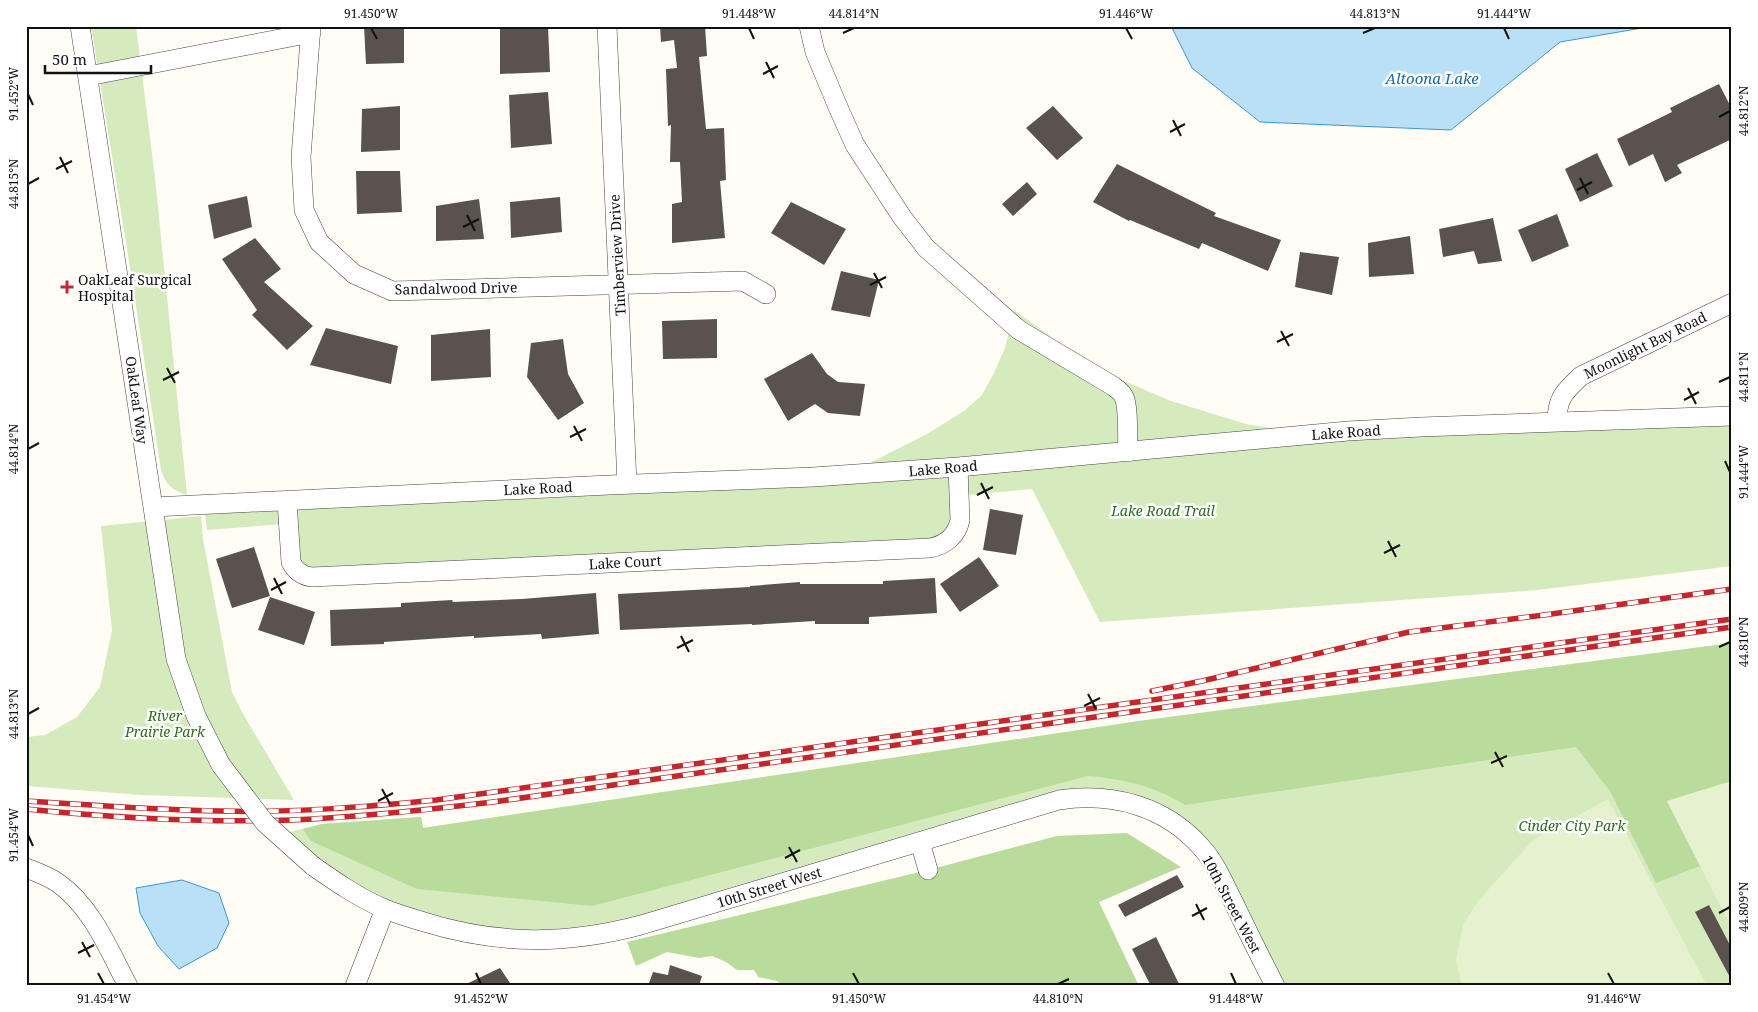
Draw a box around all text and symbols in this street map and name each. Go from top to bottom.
text: 91.450°W [344,5,398,22]
text: 91.448°W [722,5,776,22]
text: 44.814°N [829,5,879,22]
text: 91.446°W [1099,5,1153,22]
text: 44.813°N [1350,5,1400,22]
text: 91.444°W [1477,5,1531,22]
scale bar [45,42,151,74]
text: 50 m [52,49,87,69]
text: 91.452°W [5,67,22,121]
water label: Altoona Lake [1384,68,1479,88]
text: 44.812°N [1735,86,1752,136]
text: 44.815°N [5,159,22,209]
street label: Timberview Drive [604,194,630,316]
place label: OakLeaf Surgical Hospital [78,270,192,305]
street label: Sandalwood Drive [395,277,517,299]
marker: OakLeaf Surgical Hospital [60,280,74,294]
street label: Moonlight Bay Road [1581,307,1710,383]
text: 44.811°N [1735,352,1752,402]
street label: OakLeaf Way [121,355,153,445]
street label: Lake Road [1311,420,1382,444]
text: 44.814°N [5,424,22,474]
text: 91.444°W [1735,445,1752,499]
street label: Lake Road [908,455,979,480]
street label: Lake Road [503,477,574,499]
park label: Lake Road Trail [1110,501,1216,520]
street label: Lake Court [588,551,662,573]
text: 44.810°N [1735,617,1752,667]
text: 44.813°N [5,689,22,739]
park label: River Prairie Park [124,706,206,741]
text: 91.454°W [5,808,22,862]
park label: Cinder City Park [1518,816,1627,835]
street label: 10th Street West [1198,852,1266,956]
street label: 10th Street West [714,862,824,912]
text: 44.809°N [1735,882,1752,932]
text: 91.454°W [77,990,131,1007]
text: 91.452°W [454,990,508,1007]
text: 91.450°W [832,990,886,1007]
text: 44.810°N [1033,990,1083,1007]
text: 91.448°W [1209,990,1263,1007]
text: 91.446°W [1587,990,1641,1007]

